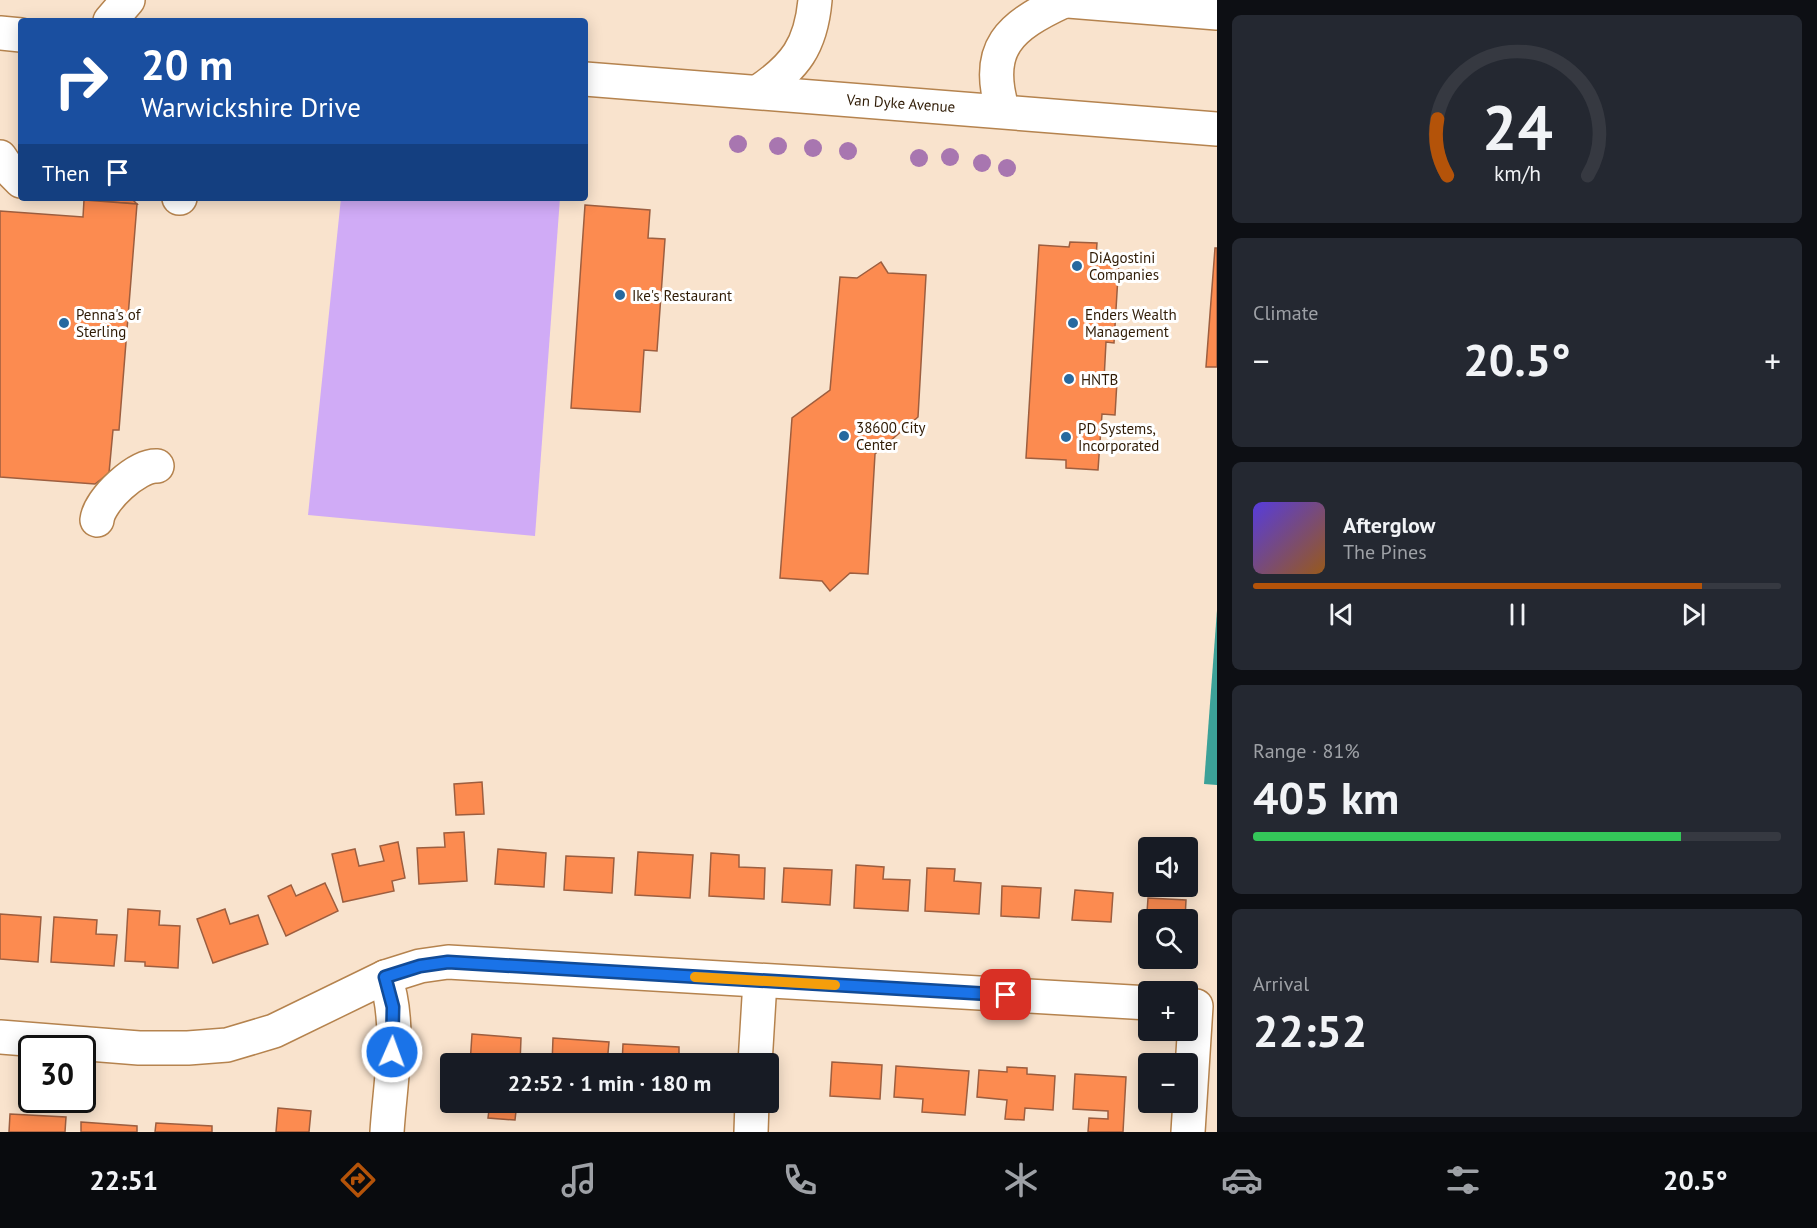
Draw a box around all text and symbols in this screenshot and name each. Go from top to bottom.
text: 20 m [141,37,233,92]
icon: right [42,42,120,120]
text: 24 [1482,86,1552,167]
text: Warwickshire Drive [141,90,361,124]
street label: Van Dyke Avenue [845,90,956,116]
icon: arrive [101,156,134,189]
text: Then [42,159,89,187]
text: km/h [1493,160,1540,188]
place label: DiAgostini Companies [1089,248,1159,284]
marker: DiAgostini Companies [1070,259,1084,273]
place label: Ike's Restaurant [632,286,732,305]
marker: Ike's Restaurant [613,288,627,302]
text: Climate [1253,300,1319,326]
place label: Penna's of Sterling [76,305,142,341]
place label: Enders Wealth Management [1085,305,1177,341]
marker: Penna's of Sterling [57,316,71,330]
marker: Enders Wealth Management [1066,316,1080,330]
text: 20.5° [1463,330,1571,388]
text: − [1253,339,1270,382]
text: + [1764,339,1781,382]
place label: HNTB [1081,370,1118,389]
marker: HNTB [1062,372,1076,386]
place label: 38600 City Center [856,418,926,454]
place label: PD Systems, Incorporated [1078,419,1159,455]
marker: 38600 City Center [837,429,851,443]
marker: PD Systems, Incorporated [1059,430,1073,444]
text: Afterglow [1343,511,1435,539]
text: The Pines [1343,539,1427,565]
icon: previous [1325,598,1358,631]
icon: pause [1501,598,1534,631]
icon: next [1677,598,1710,631]
text: Range · 81% [1253,738,1360,764]
text: 405 km [1253,768,1399,826]
map controls [1138,837,1198,1113]
button: sound [1138,837,1198,897]
button: search [1138,909,1198,969]
pin [980,969,1031,1020]
text: Arrival [1253,971,1309,997]
icon: arrive [989,978,1022,1011]
button: + [1138,981,1198,1041]
text: 22:52 [1253,1001,1367,1059]
position arrow [360,1020,424,1084]
speed limit sign: 30 [18,1035,96,1113]
button: − [1138,1053,1198,1113]
text: 22:52 · 1 min · 180 m [508,1069,711,1097]
icon: directions [337,1159,379,1201]
icon: music [558,1159,600,1201]
icon: phone [779,1159,821,1201]
icon: climate [1000,1159,1042,1201]
icon: car [1221,1159,1263,1201]
icon: filters [1442,1159,1484,1201]
text: 22:51 [90,1163,158,1197]
text: 20.5° [1663,1163,1727,1197]

